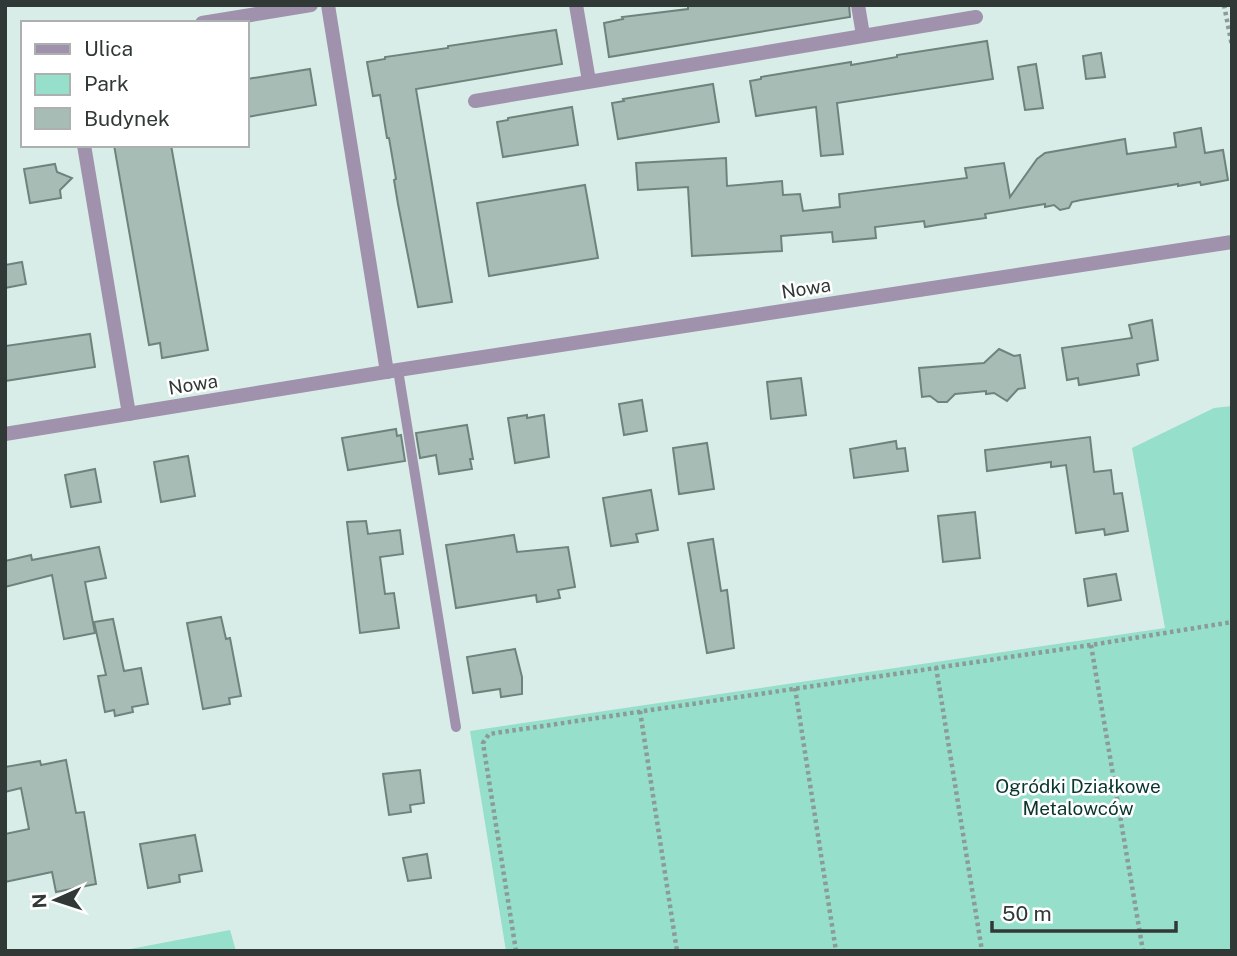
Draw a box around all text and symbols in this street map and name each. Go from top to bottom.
legend [21,21,248,147]
text: Ulica [84,36,133,61]
text: Park [84,71,129,96]
text: Budynek [84,106,170,131]
street label: Nowa [780,273,832,303]
street label: Nowa [167,369,219,399]
park label: Ogródki Działkowe Metalowców [995,775,1161,819]
north arrow [21,865,91,935]
scale bar [992,890,1176,934]
text: N [28,893,50,909]
text: 50 m [1002,901,1052,926]

